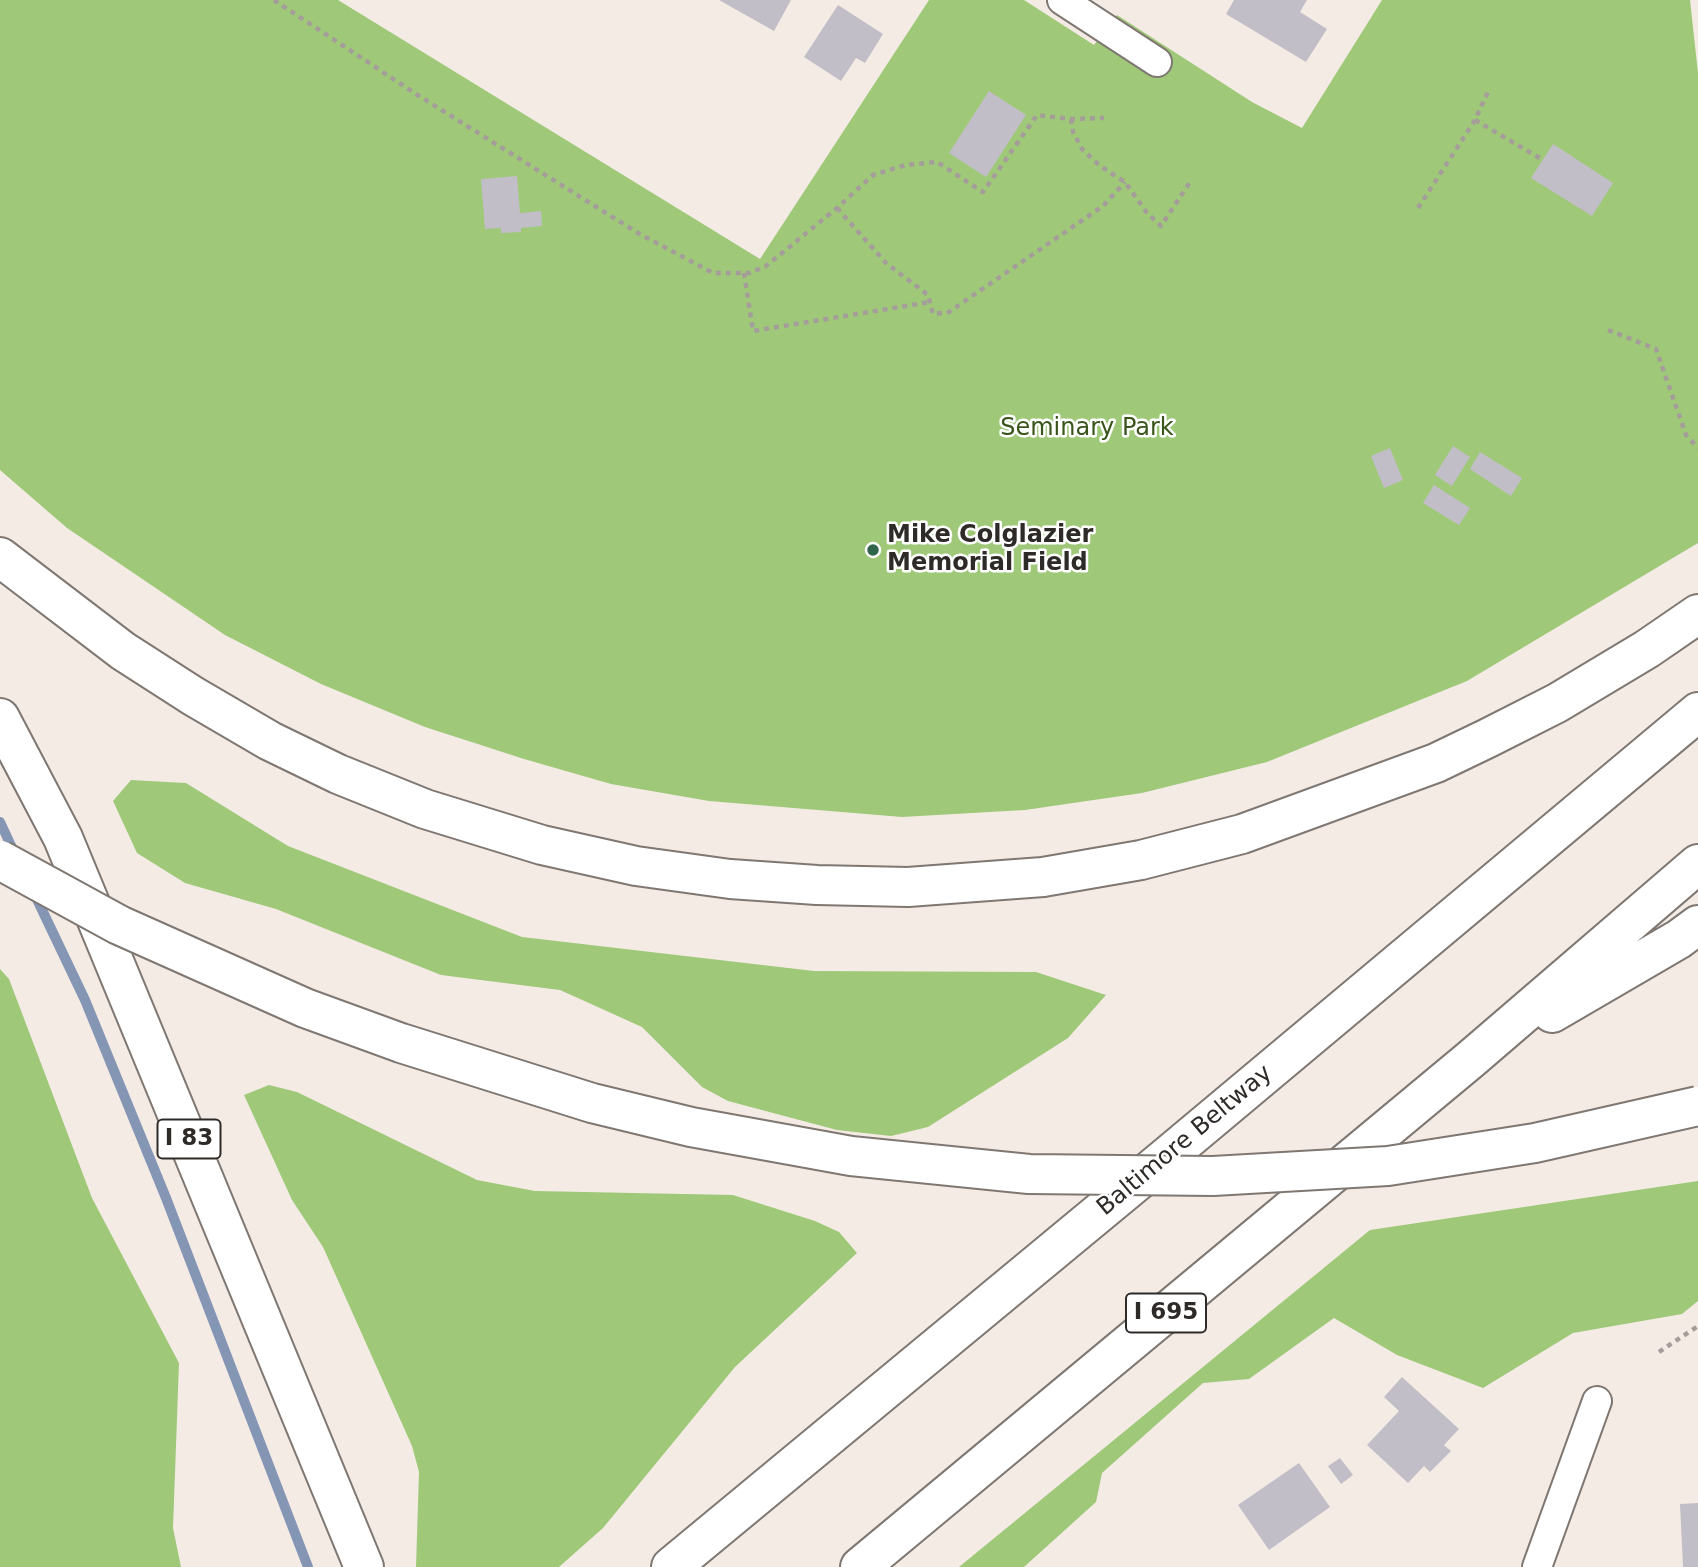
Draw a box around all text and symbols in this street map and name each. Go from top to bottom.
park label: Seminary Park [1000,415,1174,443]
place label: Mike Colglazier Memorial Field [887,522,1093,578]
marker: Mike Colglazier Memorial Field [865,542,881,558]
street label: Baltimore Beltway [1092,1059,1278,1223]
road number: I 83 [158,1120,220,1158]
road number: I 695 [1126,1294,1206,1332]

